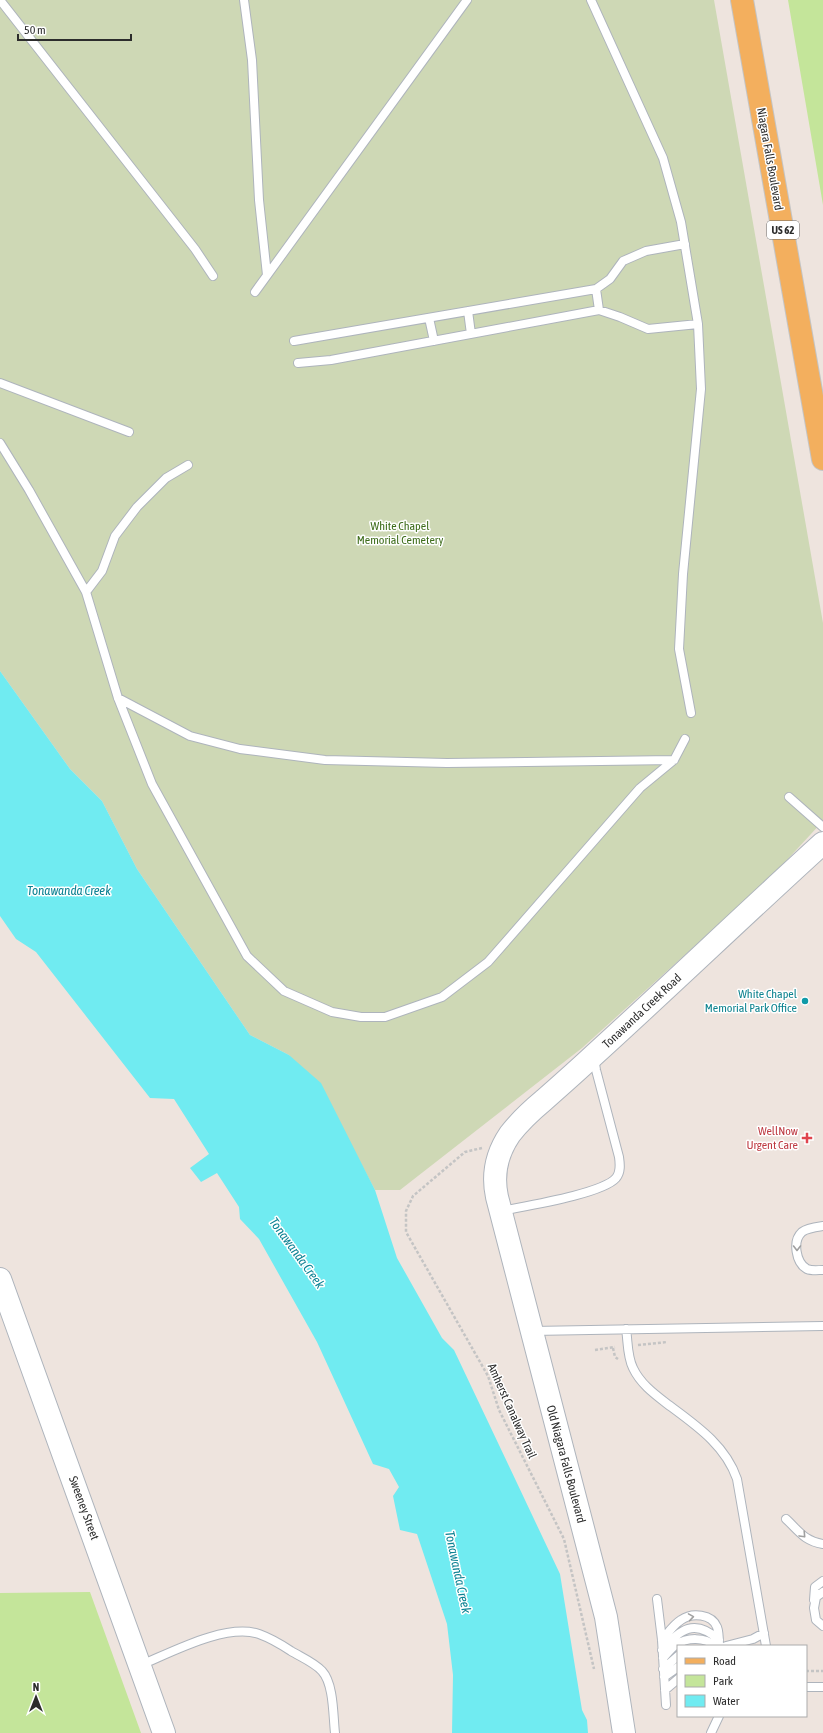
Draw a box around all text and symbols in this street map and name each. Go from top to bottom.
scale bar [18,16,131,42]
text: 50 m [24,23,46,37]
street label: Niagara Falls Boulevard [754,107,786,211]
road number: US 62 [767,221,799,239]
park label: White Chapel Memorial Cemetery [357,519,443,547]
water label: Tonawanda Creek [27,883,111,898]
street label: Tonawanda Creek Road [600,971,684,1051]
place label: White Chapel Memorial Park Office [705,987,798,1015]
marker: White Chapel Memorial Park Office [800,996,810,1006]
place label: WellNow Urgent Care [746,1124,798,1152]
marker: WellNow Urgent Care [801,1132,813,1144]
water label: Tonawanda Creek [266,1215,328,1292]
one-way arrow [793,1245,801,1251]
street label: Amherst Canalway Trail [485,1361,540,1461]
street label: Old Niagara Falls Boulevard [544,1404,588,1524]
street label: Sweeney Street [66,1474,102,1542]
water label: Tonawanda Creek [442,1529,474,1615]
one-way arrow [798,1530,806,1538]
one-way arrow [688,1613,694,1622]
legend [677,1645,807,1717]
text: Road [713,1654,736,1668]
text: Park [713,1674,734,1688]
north arrow [16,1677,56,1717]
text: N [33,1681,39,1693]
text: Water [713,1694,740,1708]

